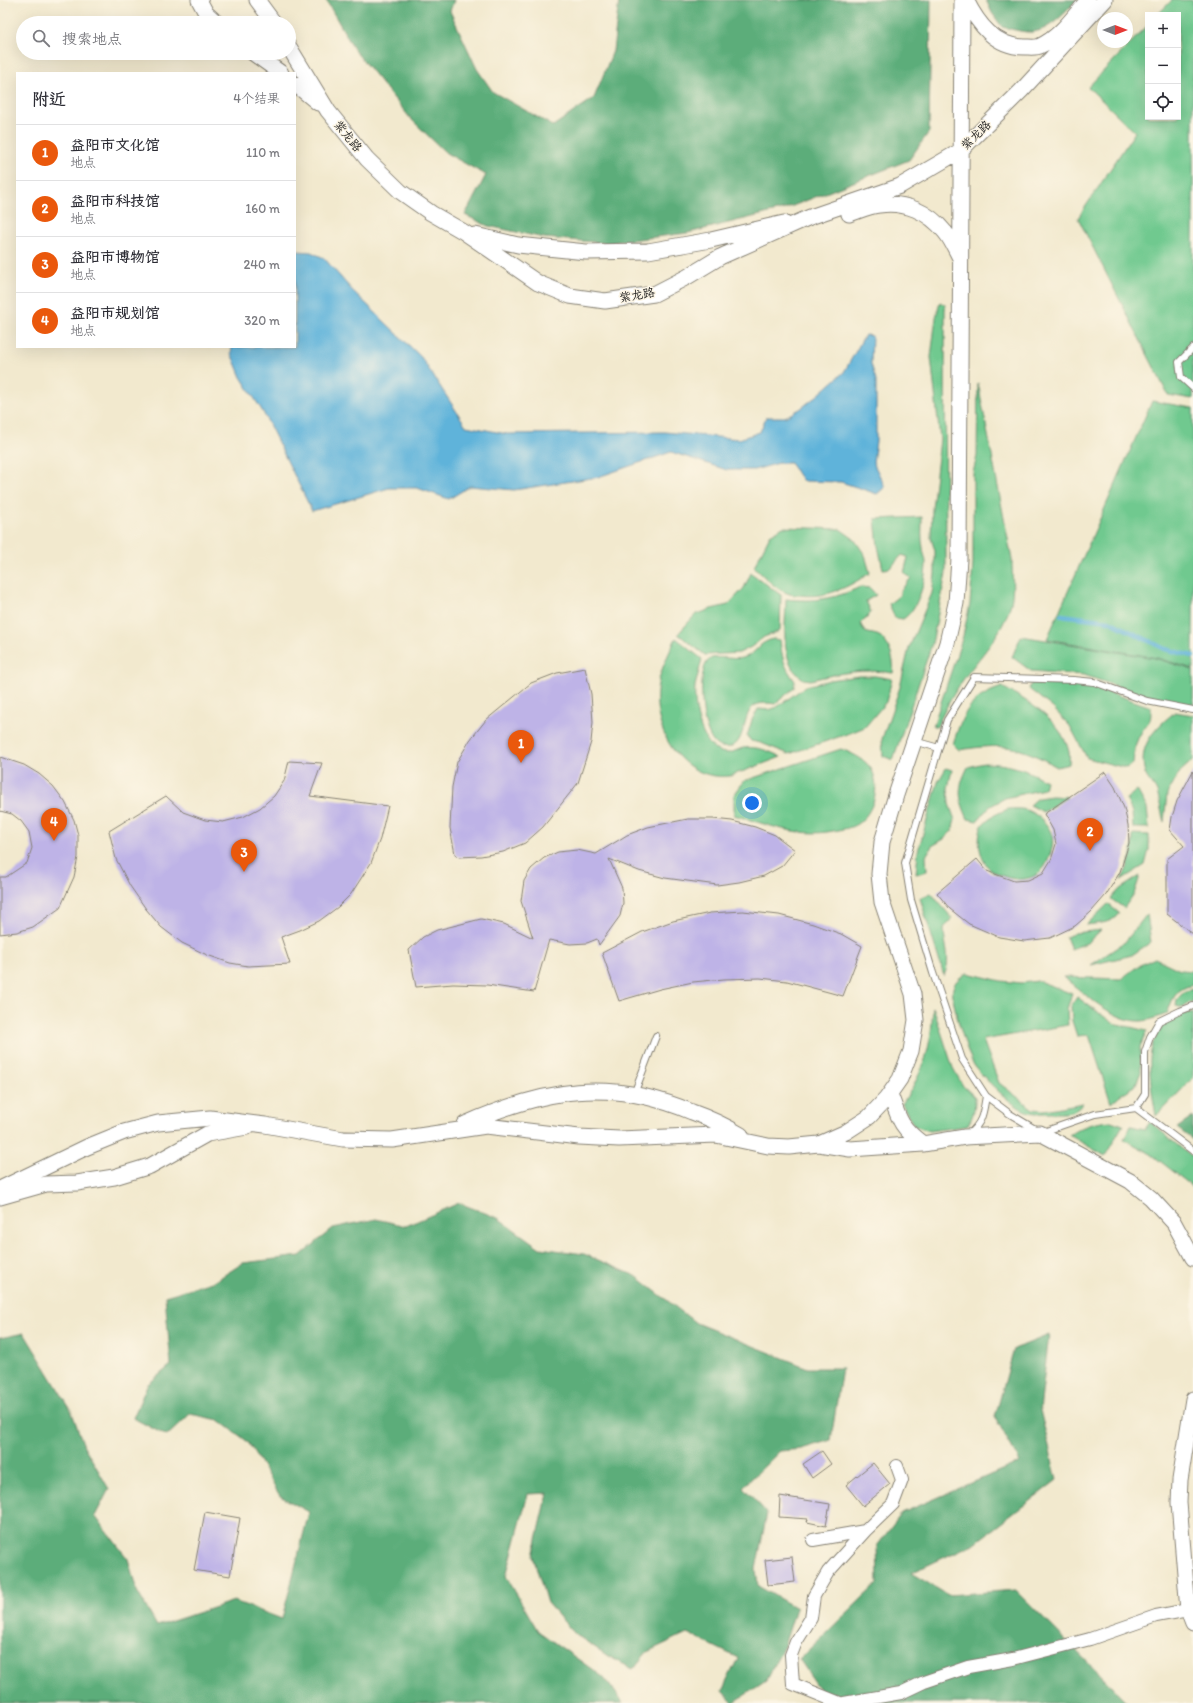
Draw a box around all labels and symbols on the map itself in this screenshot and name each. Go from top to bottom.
north arrow [1097,12,1133,48]
street label: 紫龙路 [958,117,994,153]
street label: 紫龙路 [331,118,365,154]
street label: 紫龙路 [618,285,656,305]
pin: 1 [508,730,534,763]
your location [742,793,762,813]
pin: 4 [41,808,67,841]
pin: 2 [1077,818,1103,851]
pin: 3 [231,839,257,872]

